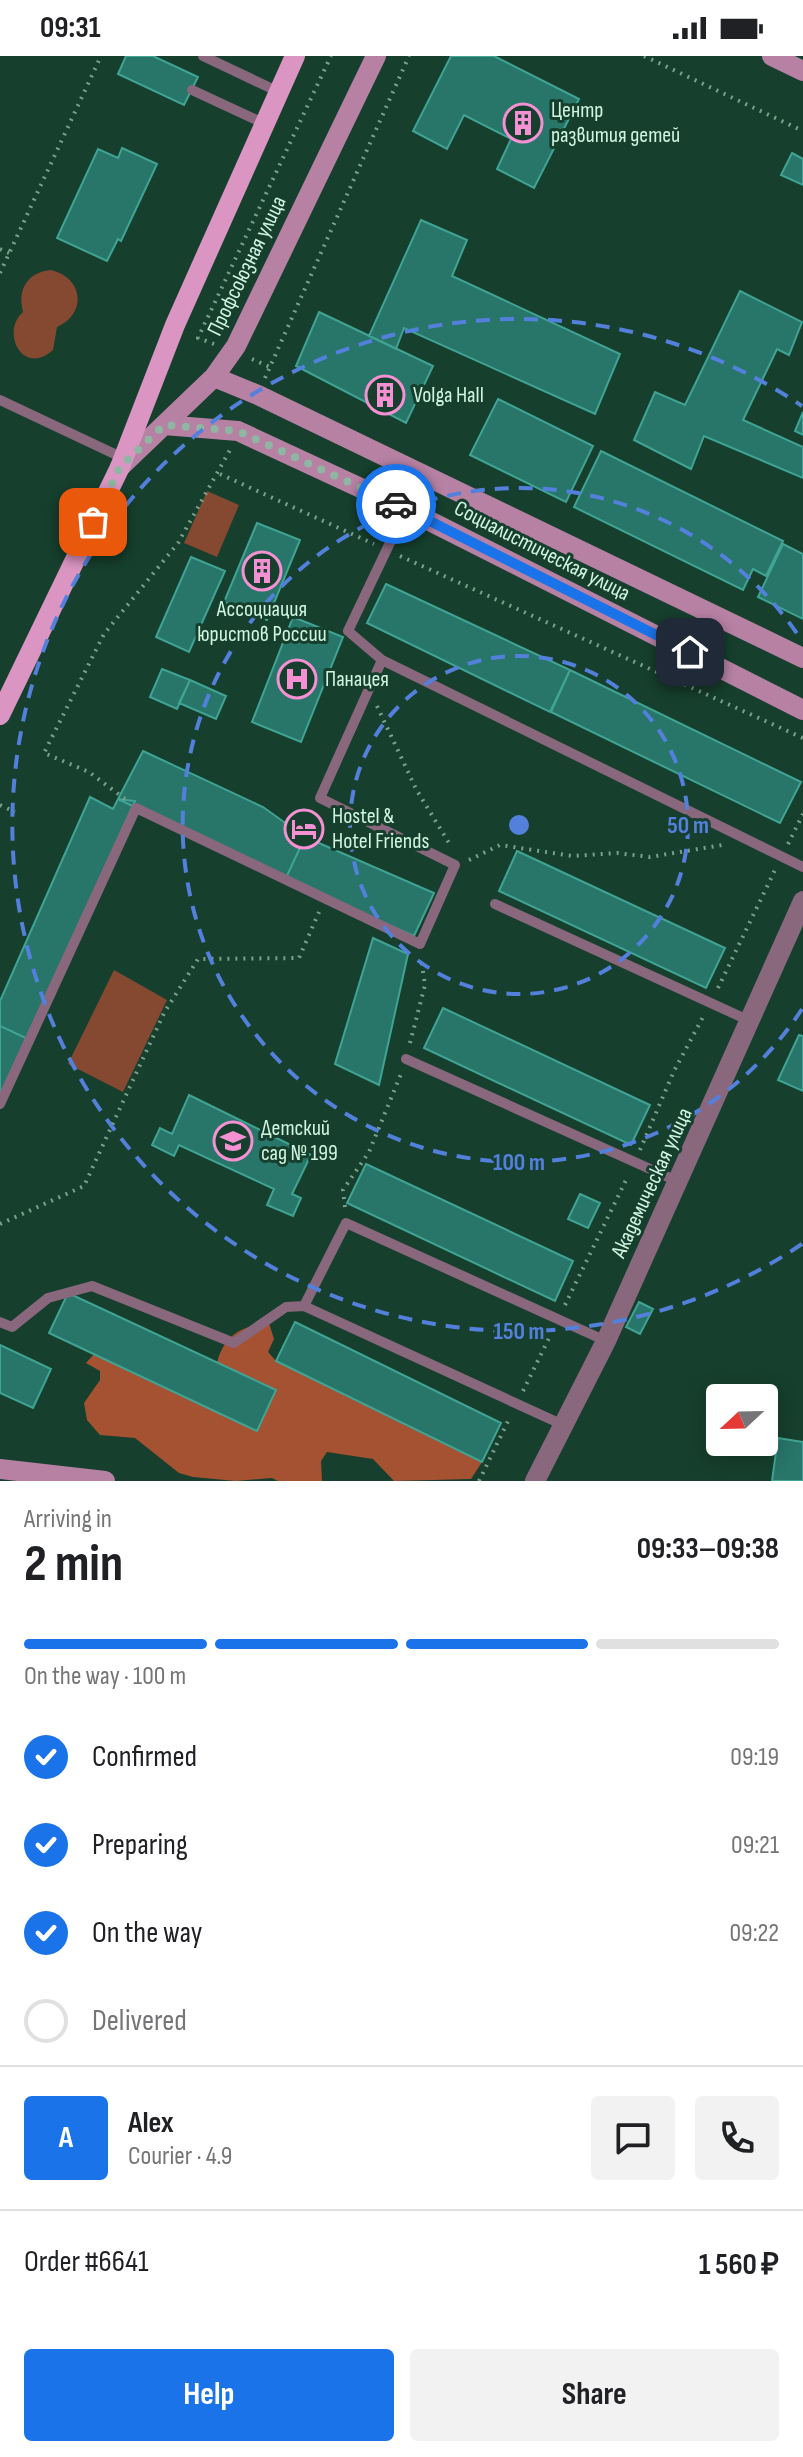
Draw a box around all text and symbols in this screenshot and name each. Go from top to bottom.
text: 09:31 [40,10,100,46]
place label: Центр развития детей [551,97,680,149]
building icon: Центр развития детей [502,102,544,144]
street label: Профсоюзная улица [202,192,292,340]
building icon: Volga Hall [364,374,406,416]
place label: Volga Hall [413,382,484,409]
courier [356,464,436,544]
icon: car [374,482,418,526]
pin [59,488,127,556]
street label: Социалистическая улица [450,495,634,607]
icon: bag [71,500,115,544]
building icon: Ассоциация юристов России [241,550,283,592]
place label: Ассоциация юристов России [197,596,327,648]
pin [656,618,724,686]
icon: home [668,630,712,674]
hospital icon: Панацея [276,658,318,700]
place label: Панацея [325,666,389,693]
place label: Hostel & Hotel Friends [332,803,429,855]
hotel icon: Hostel & Hotel Friends [283,808,325,850]
centre of rings [505,811,533,839]
text: 50 m [667,811,709,840]
street label: Академическая улица [605,1104,699,1263]
place label: Детский сад № 199 [261,1115,338,1167]
school or university icon: Детский сад № 199 [212,1120,254,1162]
text: 100 m [493,1148,545,1177]
text: 150 m [493,1317,545,1346]
north arrow [706,1384,778,1456]
map controls [706,1384,778,1456]
text: Arriving in [24,1504,112,1535]
text: 09:33–09:38 [637,1531,779,1567]
text: 2 min [24,1533,123,1596]
text: On the way · 100 m [24,1661,186,1692]
icon: check [24,1735,68,1779]
text: Confirmed [92,1739,197,1775]
text: 09:19 [730,1742,779,1773]
icon: check [24,1823,68,1867]
text: Preparing [92,1827,188,1863]
text: 09:21 [731,1830,779,1861]
icon: check [24,1911,68,1955]
text: On the way [92,1915,202,1951]
text: 09:22 [730,1918,779,1949]
text: Delivered [92,2003,187,2039]
button: chat [591,2096,675,2180]
button: phone [695,2096,779,2180]
text: Alex [128,2105,174,2141]
text: A [59,2120,73,2156]
text: Courier · 4.9 [128,2141,232,2172]
text: Order #6641 [24,2244,148,2280]
text: 1 560 ₽ [699,2247,779,2283]
button: Help [24,2349,394,2441]
button: Share [410,2349,779,2441]

